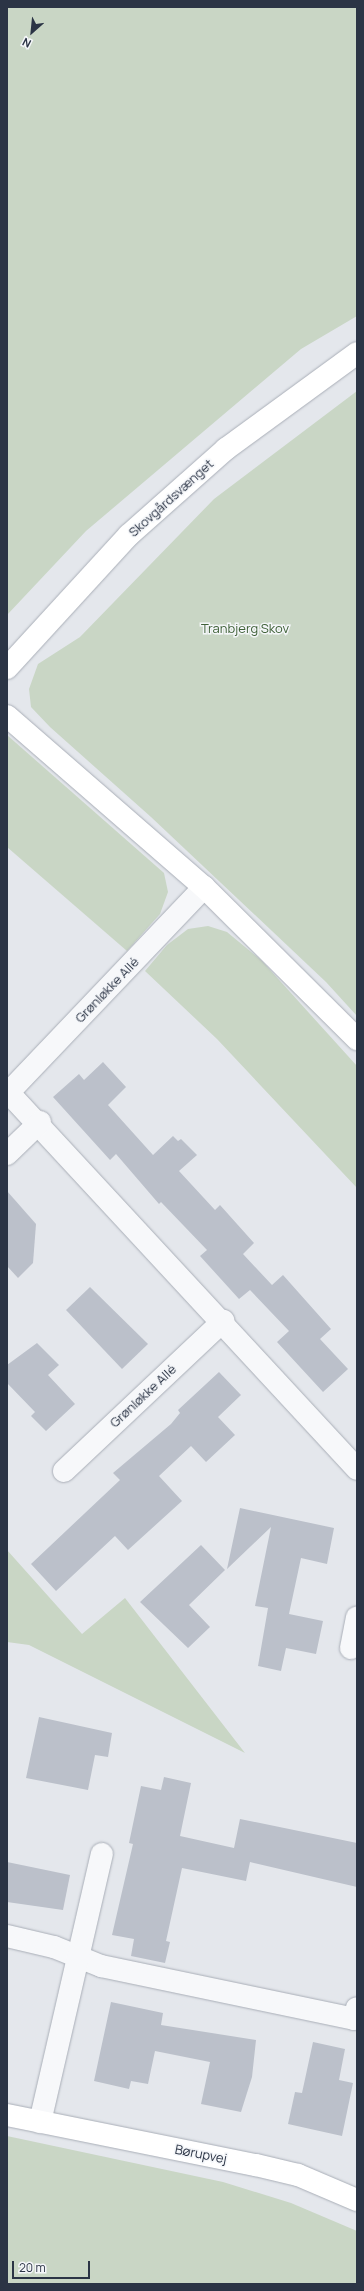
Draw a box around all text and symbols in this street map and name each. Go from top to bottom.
north arrow [12,12,52,52]
text: N [19,35,33,52]
street label: Skovgårdsvænget [126,456,216,540]
park label: Tranbjerg Skov [201,620,289,636]
street label: Grønløkke Allé [72,954,142,1026]
street label: Grønløkke Allé [107,1361,179,1431]
street label: Børupvej [174,2141,228,2167]
scale bar [14,2253,92,2279]
text: 20 m [19,2259,46,2276]

